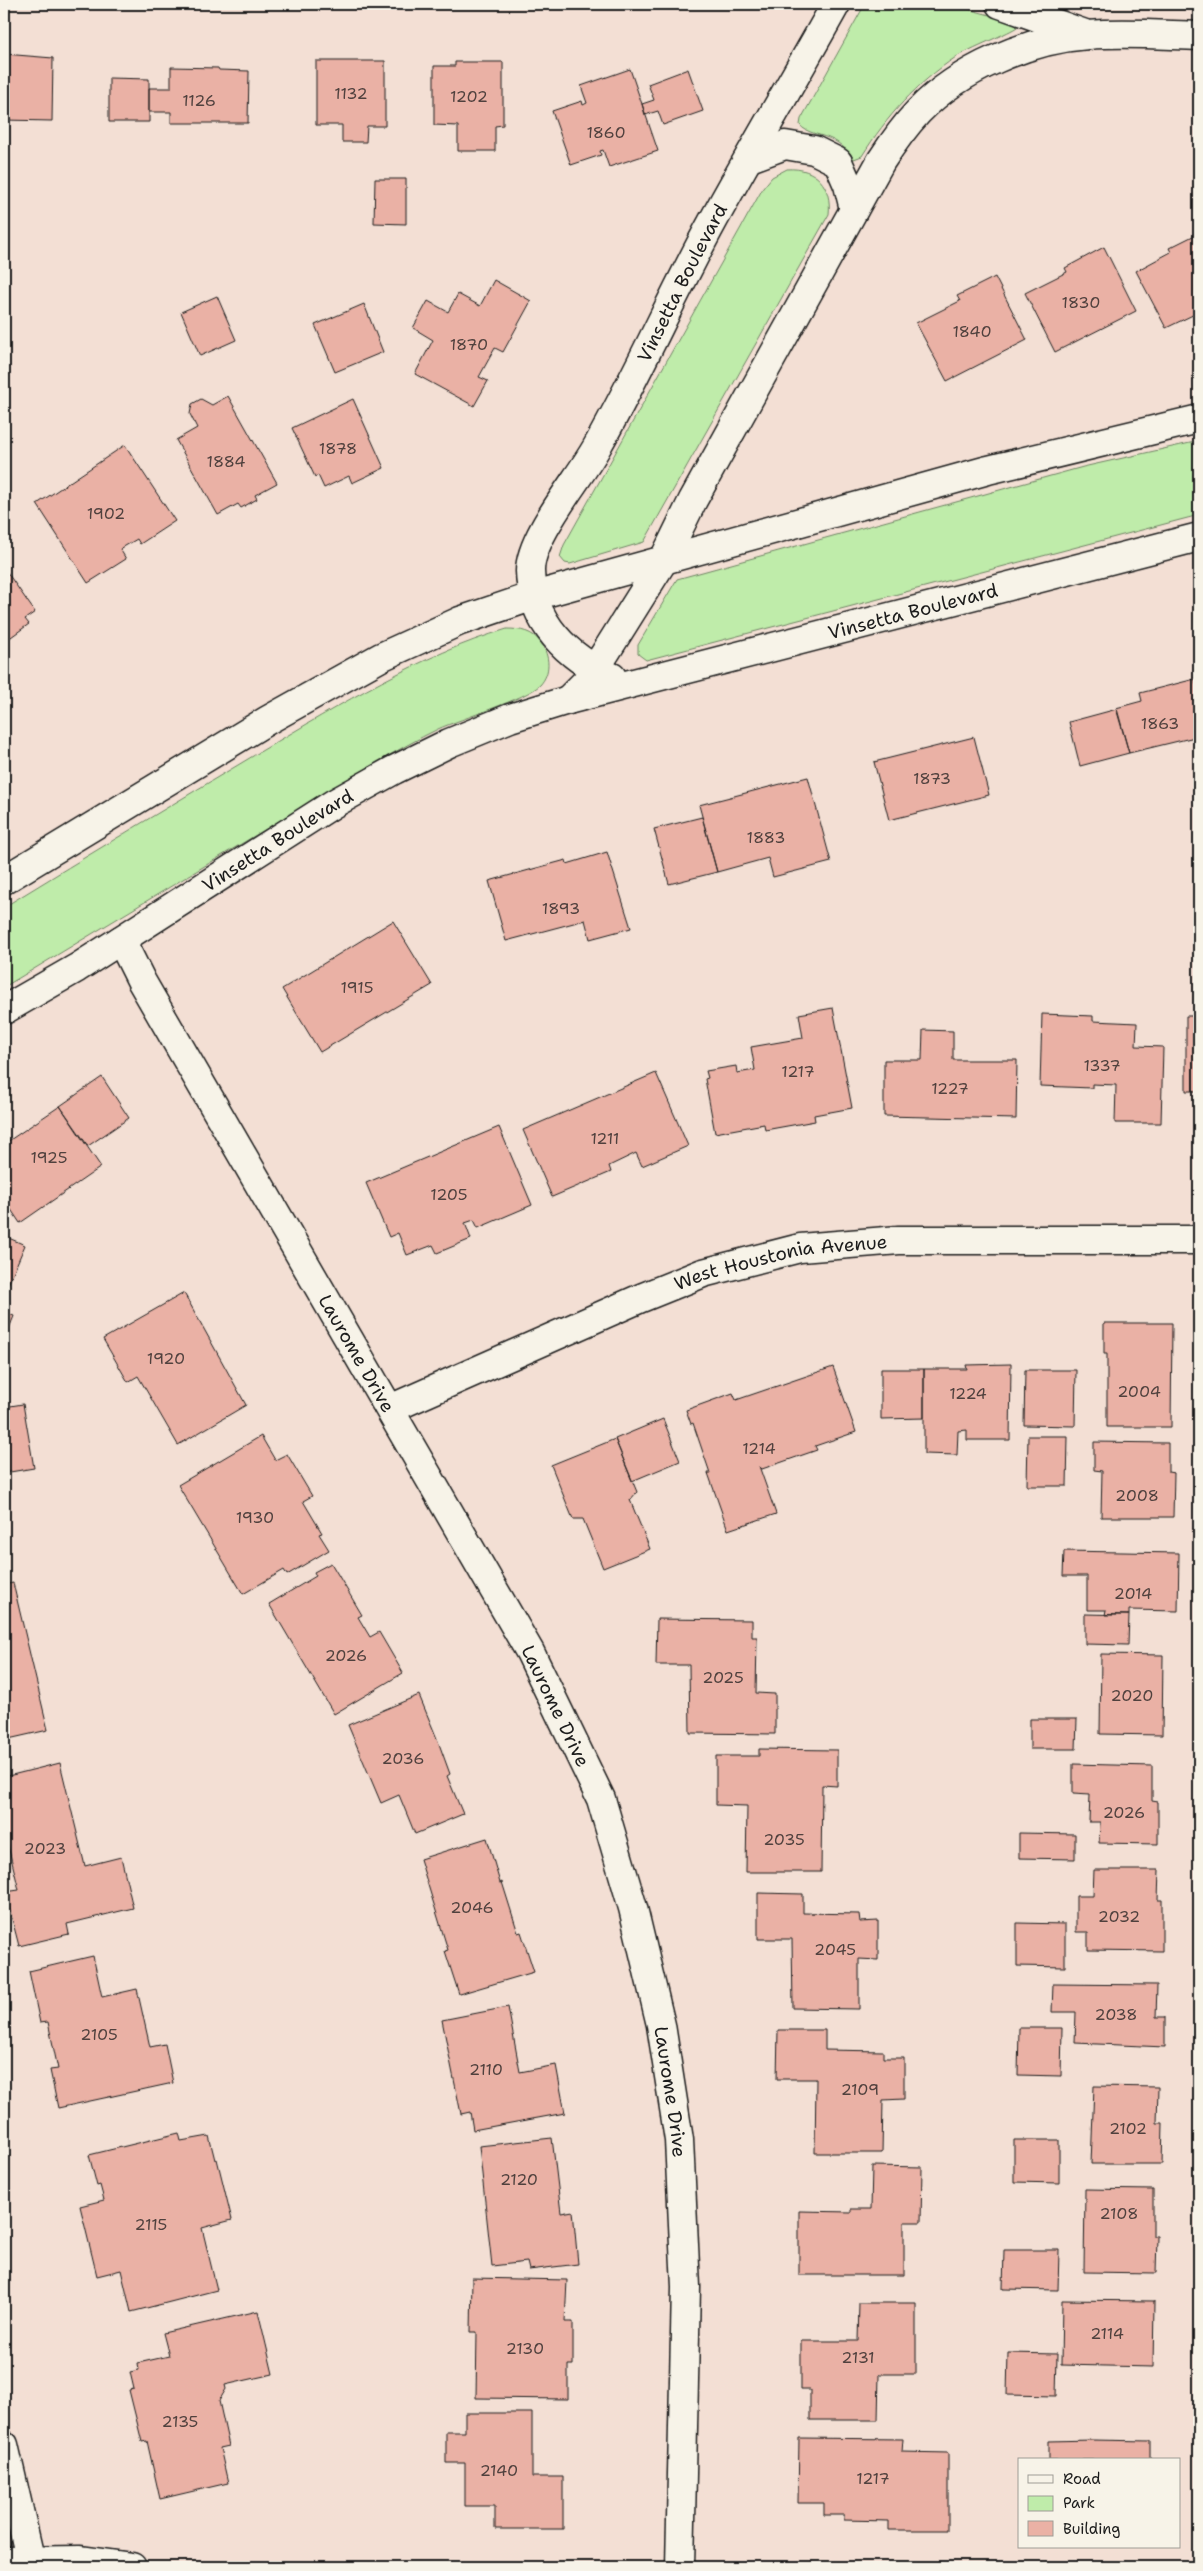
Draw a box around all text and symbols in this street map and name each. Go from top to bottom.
house number: 1132 [334,83,368,104]
house number: 1202 [450,86,488,107]
house number: 1126 [182,90,216,111]
house number: 1860 [586,122,626,143]
street label: Vinsetta Boulevard [632,199,733,366]
house number: 1830 [1062,292,1100,313]
house number: 1840 [952,321,992,342]
house number: 1870 [450,334,488,355]
house number: 1878 [319,438,357,459]
house number: 1884 [207,451,246,472]
house number: 1902 [87,503,125,524]
street label: Vinsetta Boulevard [825,578,1000,645]
house number: 1863 [1141,713,1179,734]
house number: 1873 [913,768,951,789]
street label: Vinsetta Boulevard [197,783,358,898]
house number: 1883 [747,827,785,848]
house number: 1893 [542,898,580,919]
house number: 1915 [341,977,373,998]
house number: 1337 [1083,1055,1121,1076]
house number: 1217 [781,1061,815,1082]
house number: 1227 [931,1078,969,1099]
house number: 1211 [590,1128,620,1149]
house number: 1925 [30,1147,68,1168]
house number: 1205 [430,1184,468,1205]
street label: West Houstonia Avenue [670,1229,888,1296]
street label: Laurome Drive [313,1290,401,1417]
house number: 1920 [147,1348,185,1369]
house number: 2004 [1117,1381,1161,1402]
house number: 1224 [949,1383,987,1404]
house number: 1214 [742,1438,776,1459]
house number: 2008 [1115,1485,1159,1506]
house number: 1930 [236,1507,274,1528]
house number: 2014 [1114,1583,1152,1604]
street label: Laurome Drive [516,1640,596,1771]
house number: 2026 [325,1645,367,1666]
house number: 2025 [702,1667,744,1688]
house number: 2020 [1111,1685,1153,1706]
house number: 2036 [381,1748,425,1769]
house number: 2026 [1103,1802,1145,1823]
house number: 2035 [763,1829,805,1850]
house number: 2023 [24,1838,66,1859]
house number: 2046 [450,1897,494,1918]
house number: 2032 [1098,1906,1140,1927]
house number: 2045 [814,1939,856,1960]
house number: 2038 [1094,2004,1138,2025]
house number: 2105 [80,2024,118,2045]
street label: Laurome Drive [648,2025,692,2158]
house number: 2110 [469,2059,503,2080]
house number: 2109 [841,2079,879,2100]
house number: 2102 [1109,2118,1147,2139]
house number: 2120 [500,2169,538,2190]
house number: 2108 [1100,2203,1138,2224]
house number: 2115 [135,2214,167,2235]
house number: 2114 [1090,2323,1124,2344]
house number: 2130 [506,2338,544,2359]
house number: 2131 [841,2347,875,2368]
house number: 2135 [162,2411,198,2432]
legend [1018,2458,1180,2548]
house number: 2140 [480,2460,518,2481]
house number: 1217 [856,2468,890,2489]
text: Road [1063,2469,1101,2489]
text: Park [1063,2493,1095,2513]
text: Building [1063,2519,1120,2539]

